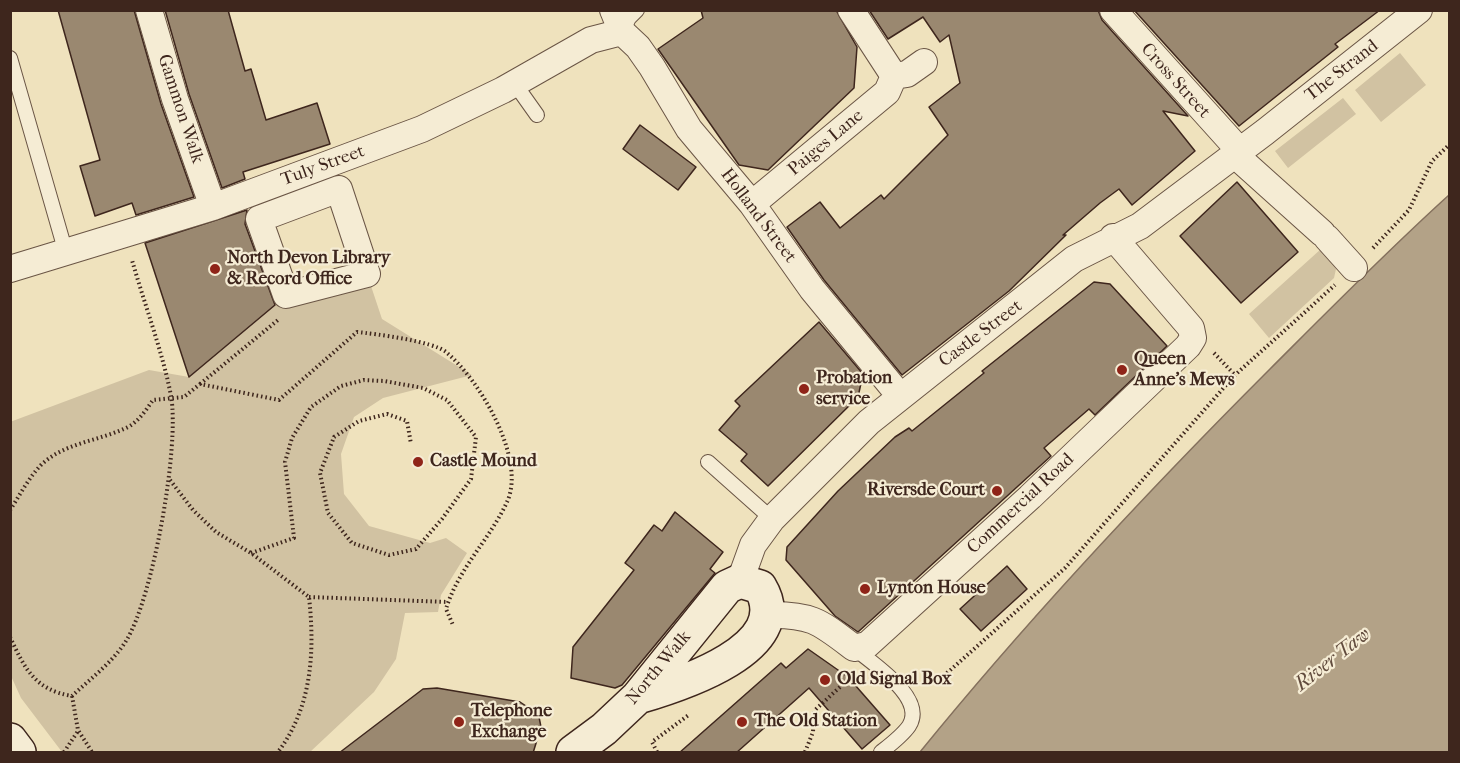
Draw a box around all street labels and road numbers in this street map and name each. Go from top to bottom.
street label: The Strand [1301,36,1383,106]
street label: Cross Street [1136,39,1214,123]
street label: Gammon Walk [152,52,208,166]
street label: Paiges Lane [784,105,868,181]
street label: Tuly Street [278,141,368,191]
street label: Holland Street [715,164,801,268]
street label: Castle Street [935,296,1027,372]
street label: Commercial Road [963,449,1079,559]
street label: North Walk [622,627,696,709]

